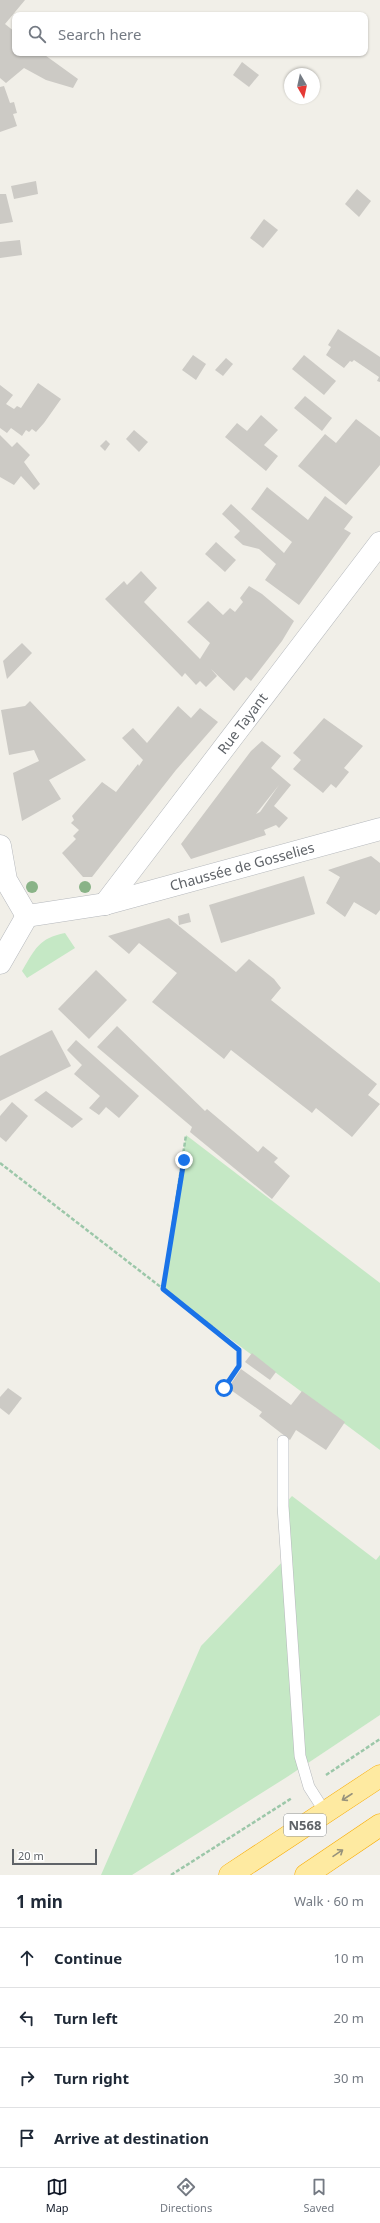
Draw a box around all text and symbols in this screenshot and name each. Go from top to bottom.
search box [12,12,368,56]
icon: search [26,23,48,45]
text: Search here [58,24,141,44]
north arrow [284,68,320,104]
street label: Rue Tayant [213,689,272,758]
street label: Chaussée de Gosselies [168,837,317,895]
route end [175,1151,193,1169]
route start [215,1379,233,1397]
one-way arrow [342,1793,353,1802]
road number: N568 [284,1814,326,1836]
scale bar [12,1847,97,1866]
text: 20 m [18,1848,44,1863]
one-way arrow [332,1849,343,1857]
text: 1 min [16,1890,63,1913]
text: Walk · 60 m [294,1892,364,1910]
icon: ahead [16,1947,38,1969]
text: Continue [54,1948,122,1968]
text: 10 m [334,1949,364,1967]
icon: left [16,2007,38,2029]
text: Turn left [54,2008,118,2028]
text: 20 m [334,2009,364,2027]
icon: right [16,2067,38,2089]
text: Turn right [54,2068,129,2088]
text: 30 m [334,2069,364,2087]
icon: arrive [16,2127,38,2149]
text: Arrive at destination [54,2128,209,2148]
tab: Map [46,2176,69,2215]
tab: Directions [160,2176,212,2215]
tab: Saved [304,2176,334,2215]

